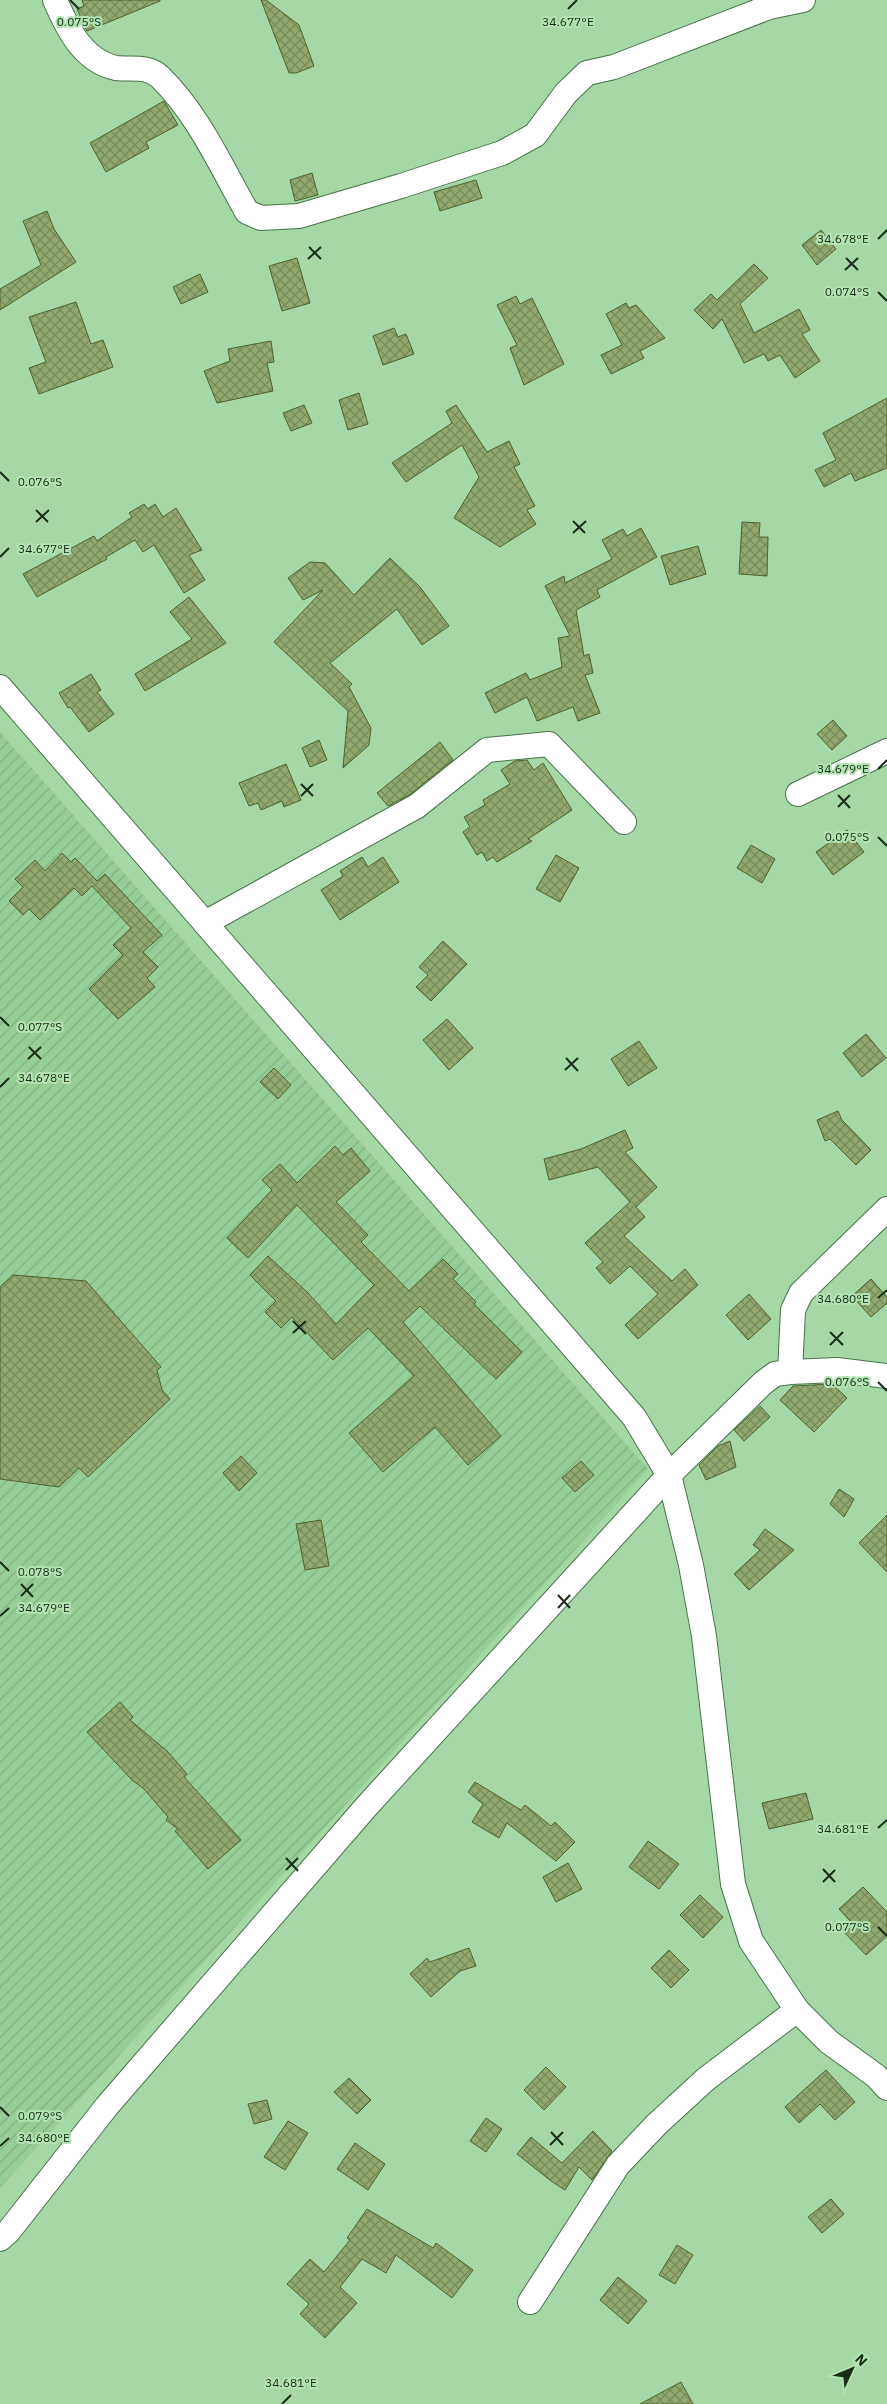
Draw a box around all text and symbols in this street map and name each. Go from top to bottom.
text: 0.075°S [57,14,101,29]
text: 34.677°E [542,14,594,29]
text: 34.678°E [817,231,869,246]
text: 0.074°S [825,284,869,299]
text: 0.076°S [18,474,62,489]
text: 34.677°E [18,541,70,556]
text: 34.679°E [817,761,869,776]
text: 0.075°S [825,829,869,844]
text: 0.077°S [18,1019,62,1034]
text: 34.678°E [18,1070,70,1085]
text: 34.680°E [817,1291,869,1306]
text: 0.076°S [825,1374,869,1389]
text: 0.078°S [18,1564,62,1579]
text: 34.679°E [18,1600,70,1615]
text: 34.681°E [817,1821,869,1836]
text: 0.077°S [825,1919,869,1934]
text: 0.079°S [18,2108,62,2123]
text: 34.680°E [18,2130,70,2145]
north arrow [827,2344,877,2394]
text: N [851,2350,871,2370]
text: 34.681°E [265,2375,317,2390]

